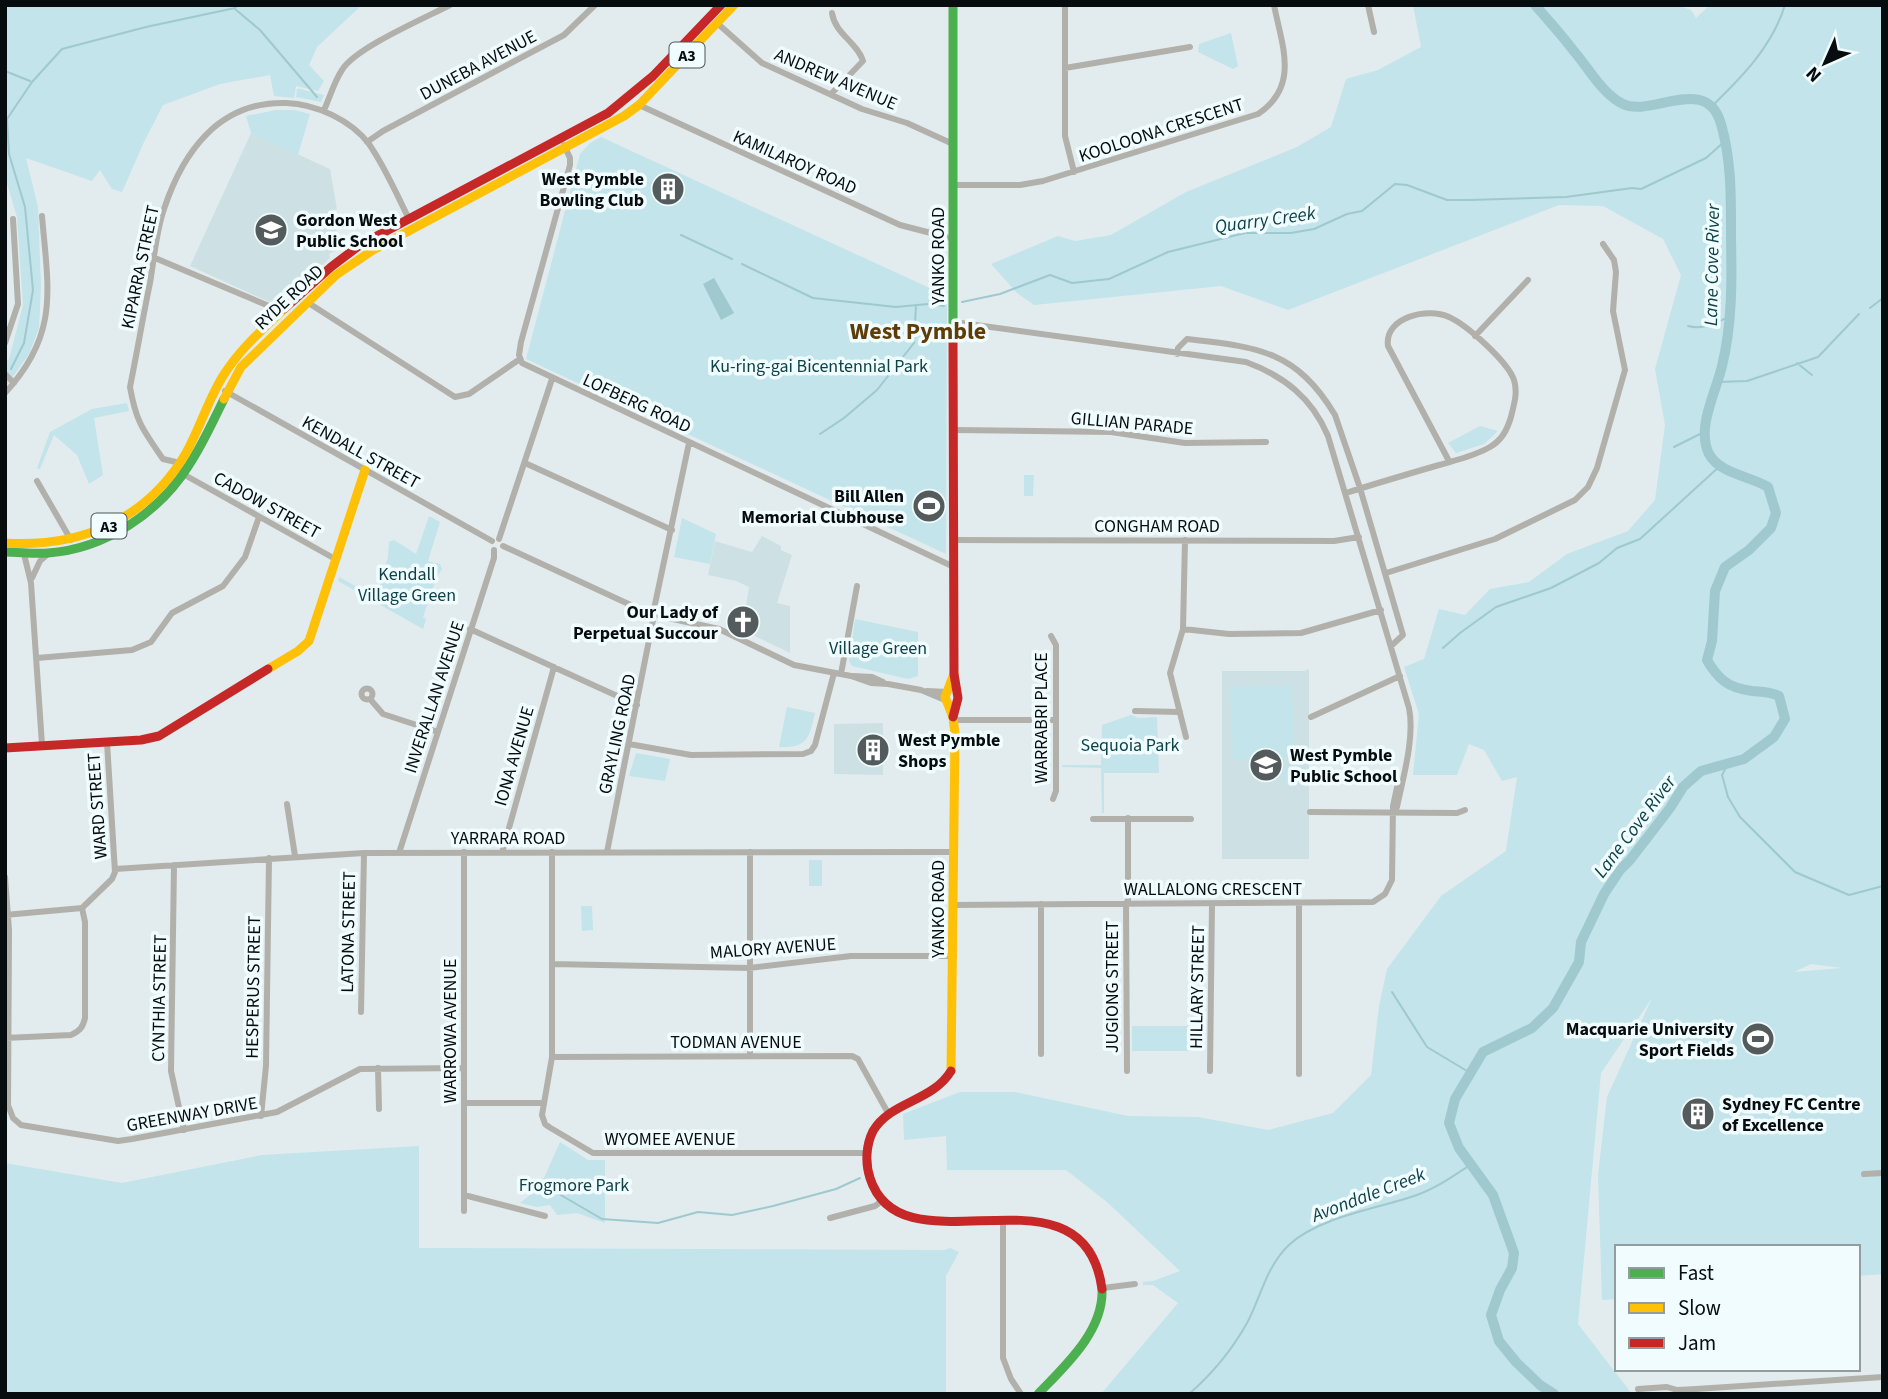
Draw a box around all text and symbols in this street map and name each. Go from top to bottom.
street label: DUNEBA AVENUE [416,24,541,107]
north arrow [1790,28,1860,98]
road number: A3 [670,42,704,68]
street label: ANDREW AVENUE [771,42,901,117]
text: N [1800,60,1828,88]
street label: KOOLOONA CRESCENT [1076,92,1247,169]
street label: KAMILAROY ROAD [729,124,861,201]
place label: West Pymble Bowling Club [540,167,644,213]
building icon: West Pymble Bowling Club [649,170,687,208]
water label: Quarry Creek [1213,200,1318,241]
water label: Lane Cove River [1698,202,1727,326]
street label: KIPARRA STREET [115,203,166,331]
street label: YANKO ROAD [926,207,951,306]
place label: Gordon West Public School [296,208,403,254]
school or university icon: Gordon West Public School [252,211,290,249]
street label: RYDE ROAD [249,259,329,336]
district label: West Pymble [850,314,986,349]
park label: Ku-ring-gai Bicentennial Park [710,354,928,379]
street label: LOFBERG ROAD [578,367,695,440]
street label: GILLIAN PARADE [1070,406,1194,441]
street label: KENDALL STREET [297,410,424,495]
street label: CADOW STREET [209,466,325,545]
place label: Bill Allen Memorial Clubhouse [741,484,904,530]
sports icon: Bill Allen Memorial Clubhouse [910,487,948,525]
road number: A3 [92,513,126,538]
street label: CONGHAM ROAD [1094,514,1220,539]
park label: Kendall Village Green [358,562,456,608]
place label: Our Lady of Perpetual Succour [573,600,719,646]
church icon: Our Lady of Perpetual Succour [724,603,762,641]
street label: INVERALLAN AVENUE [398,618,471,776]
park label: Village Green [829,636,927,661]
street label: WARRABRI PLACE [1029,652,1054,784]
street label: GRAYLING ROAD [593,672,642,796]
street label: IONA AVENUE [488,703,541,809]
place label: West Pymble Shops [898,728,1000,774]
building icon: West Pymble Shops [854,731,892,769]
park label: Sequoia Park [1081,733,1180,758]
place label: West Pymble Public School [1290,743,1397,789]
school or university icon: West Pymble Public School [1247,746,1285,784]
street label: WARD STREET [81,752,114,860]
water label: Lane Cove River [1588,769,1684,884]
street label: YARRARA ROAD [450,826,565,851]
street label: YANKO ROAD [926,860,951,959]
street label: LATONA STREET [335,871,362,993]
street label: WALLALONG CRESCENT [1124,877,1303,902]
street label: HESPERUS STREET [240,915,267,1059]
street label: JUGIONG STREET [1100,921,1125,1053]
street label: HILLARY STREET [1184,924,1211,1049]
street label: MALORY AVENUE [709,932,837,965]
street label: CYNTHIA STREET [146,934,173,1062]
street label: WARROWA AVENUE [438,959,463,1103]
place label: Macquarie University Sport Fields [1566,1017,1735,1063]
sports icon: Macquarie University Sport Fields [1739,1020,1777,1058]
street label: TODMAN AVENUE [670,1030,802,1055]
street label: GREENWAY DRIVE [125,1091,260,1138]
place label: Sydney FC Centre of Excellence [1722,1092,1861,1138]
building icon: Sydney FC Centre of Excellence [1679,1095,1717,1133]
street label: WYOMEE AVENUE [604,1127,736,1152]
water label: Avondale Creek [1307,1161,1430,1230]
park label: Frogmore Park [519,1173,629,1198]
legend [1615,1245,1860,1371]
text: Fast [1678,1258,1714,1288]
text: Slow [1678,1293,1721,1323]
text: Jam [1678,1328,1716,1358]

